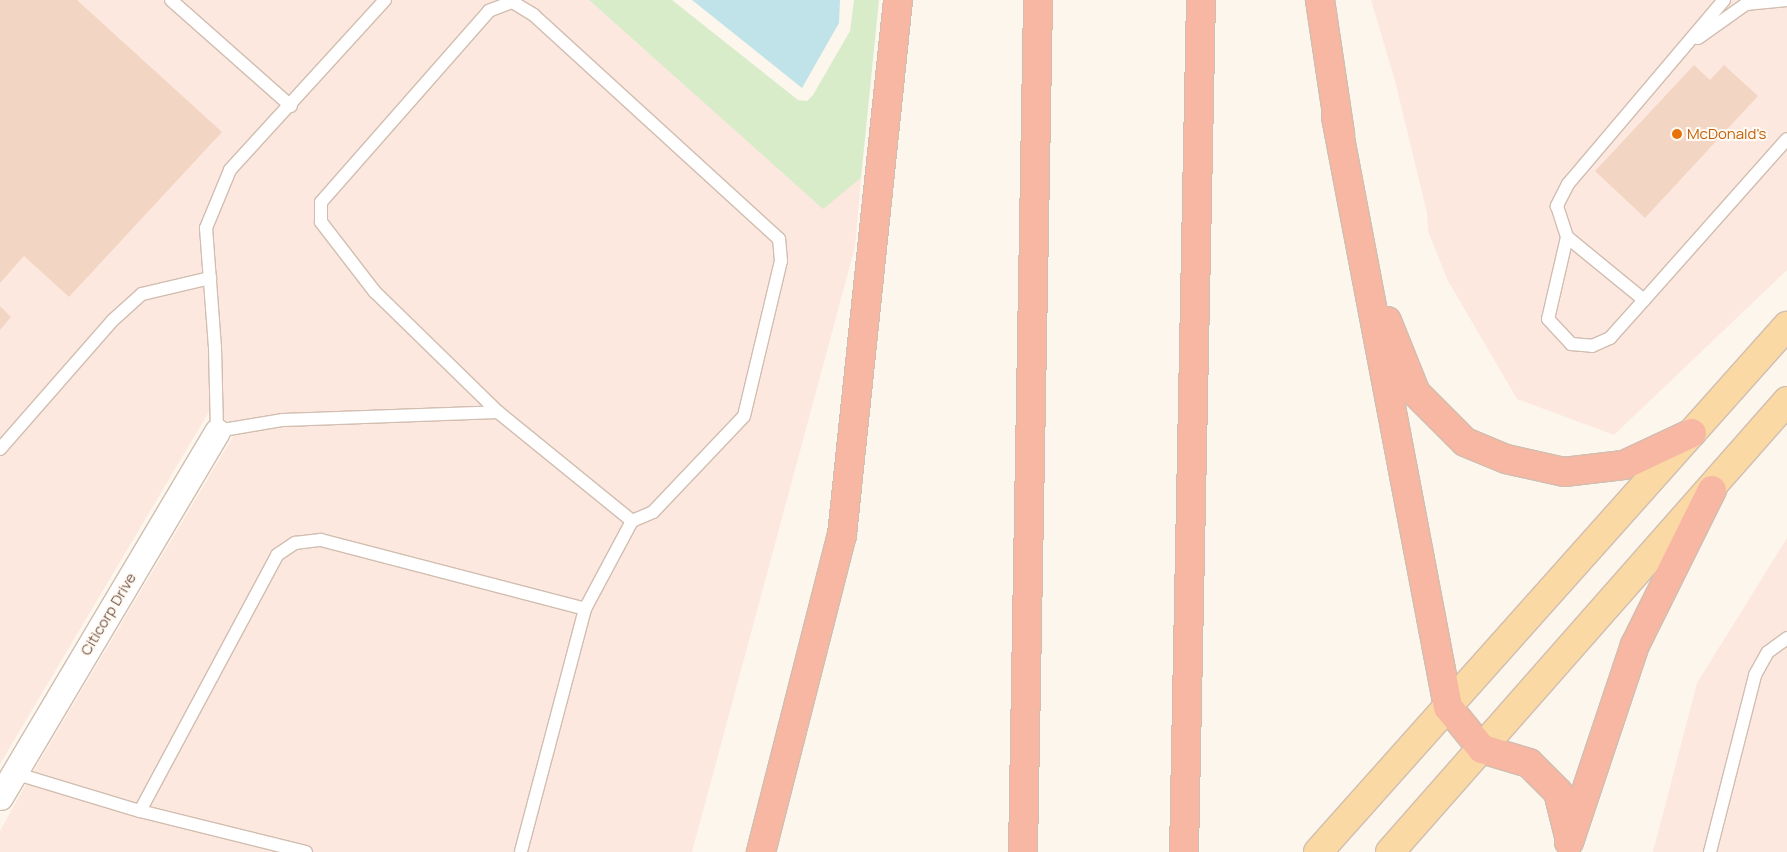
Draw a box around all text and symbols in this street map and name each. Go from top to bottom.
place label: McDonald's [1687,125,1766,143]
marker: McDonald's [1671,128,1683,140]
street label: Citicorp Drive [76,569,140,659]

